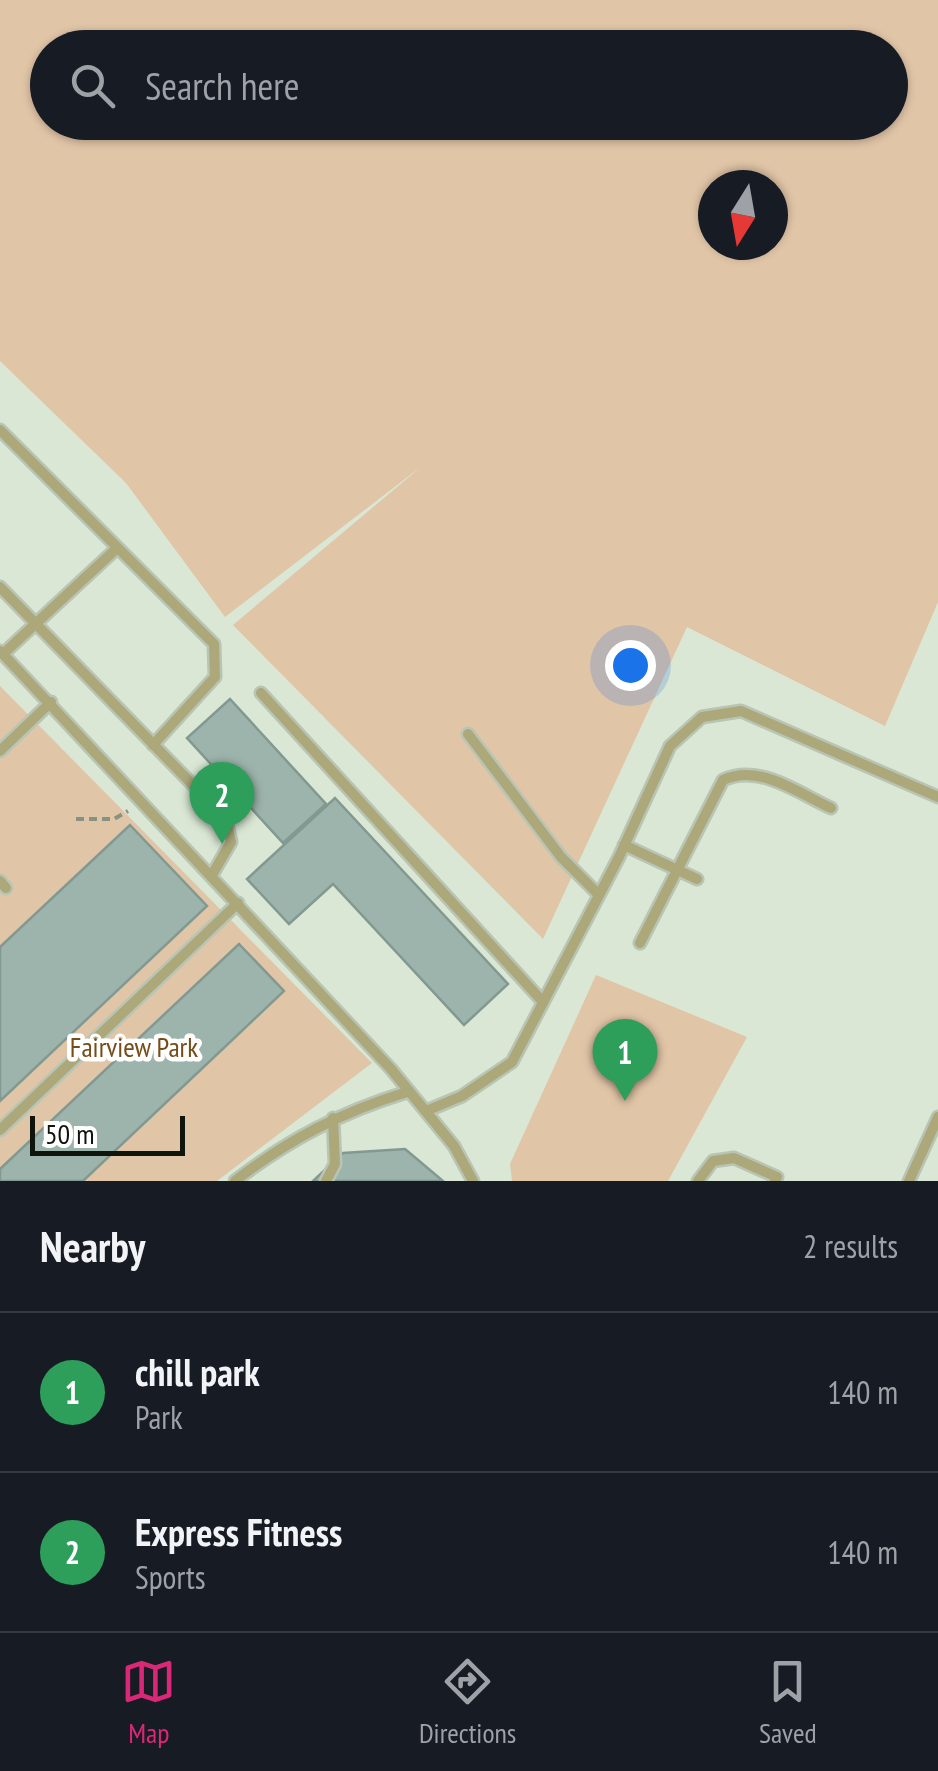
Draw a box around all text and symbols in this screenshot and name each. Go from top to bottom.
search box [30,30,908,140]
icon: search [65,58,120,113]
text: Search here [145,61,299,110]
north arrow [698,170,788,260]
your location [605,640,656,691]
pin: 2 [190,762,254,844]
pin: 1 [592,1018,658,1101]
park label: Fairview Park [70,1028,198,1065]
scale bar [30,1111,185,1156]
text: 50 m [45,1115,94,1152]
text: Nearby [40,1219,145,1274]
text: 2 results [803,1225,898,1267]
text: chill park [135,1347,260,1396]
text: 1 [65,1371,80,1413]
text: 140 m [827,1371,898,1413]
text: Park [135,1396,183,1438]
text: Express Fitness [135,1507,342,1556]
text: 2 [65,1531,80,1573]
text: 140 m [827,1531,898,1573]
text: Sports [135,1556,206,1598]
tab: Map [121,1654,176,1751]
tab: Directions [419,1654,516,1751]
tab: Saved [759,1654,817,1751]

